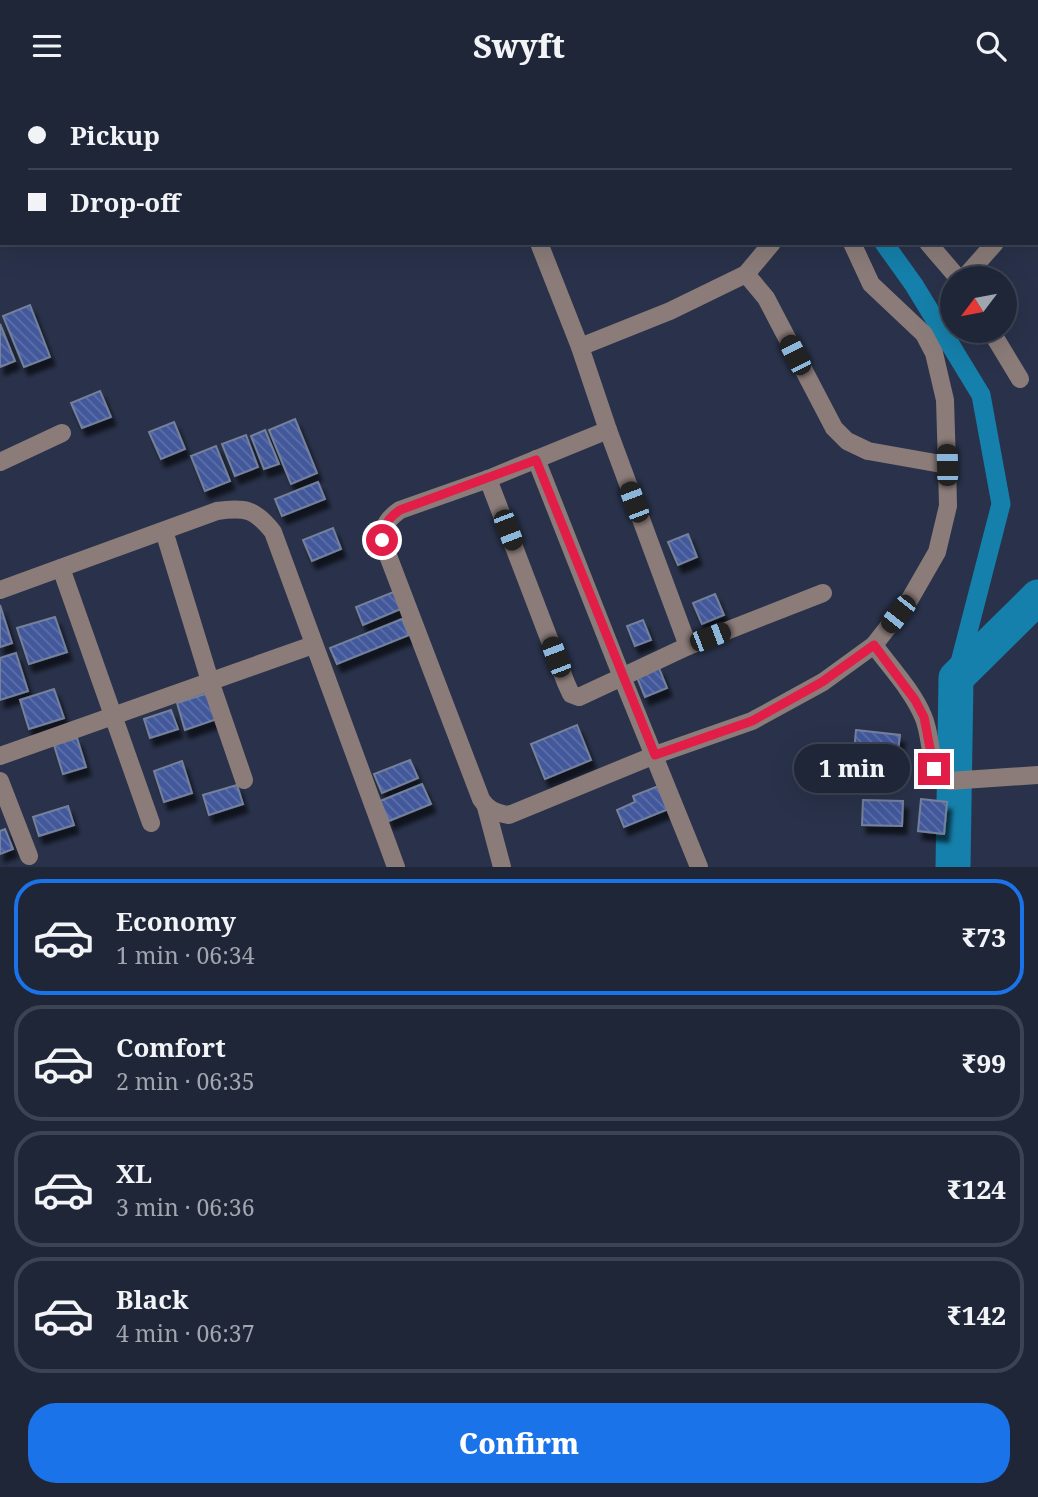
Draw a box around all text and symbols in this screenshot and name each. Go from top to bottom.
text: Swyft [473,24,565,67]
icon: menu [28,27,66,65]
icon: search [972,27,1010,65]
text: Pickup [70,117,160,153]
text: Drop-off [70,184,180,220]
north arrow [940,266,1017,343]
map controls [940,266,1017,343]
car [777,332,814,378]
car [937,444,958,486]
car [617,479,652,525]
car [491,507,526,553]
route start [366,524,398,556]
car [877,591,920,637]
car [687,620,734,654]
car [539,634,574,680]
callout: 1 min [794,745,909,793]
text: 1 min [819,752,885,784]
route end [918,753,950,785]
text: Economy [116,903,236,939]
icon: car [32,906,95,969]
text: ₹73 [962,919,1006,955]
text: 1 min · 06:34 [116,939,254,971]
text: Comfort [116,1029,226,1065]
icon: car [32,1032,95,1095]
text: ₹99 [962,1045,1006,1081]
text: 2 min · 06:35 [116,1065,254,1097]
text: XL [116,1155,152,1191]
icon: car [32,1158,95,1221]
text: ₹124 [947,1171,1006,1207]
text: 3 min · 06:36 [116,1191,254,1223]
text: Black [116,1281,189,1317]
icon: car [32,1284,95,1347]
text: ₹142 [947,1297,1006,1333]
text: 4 min · 06:37 [116,1317,254,1349]
button: Confirm [28,1403,1010,1483]

